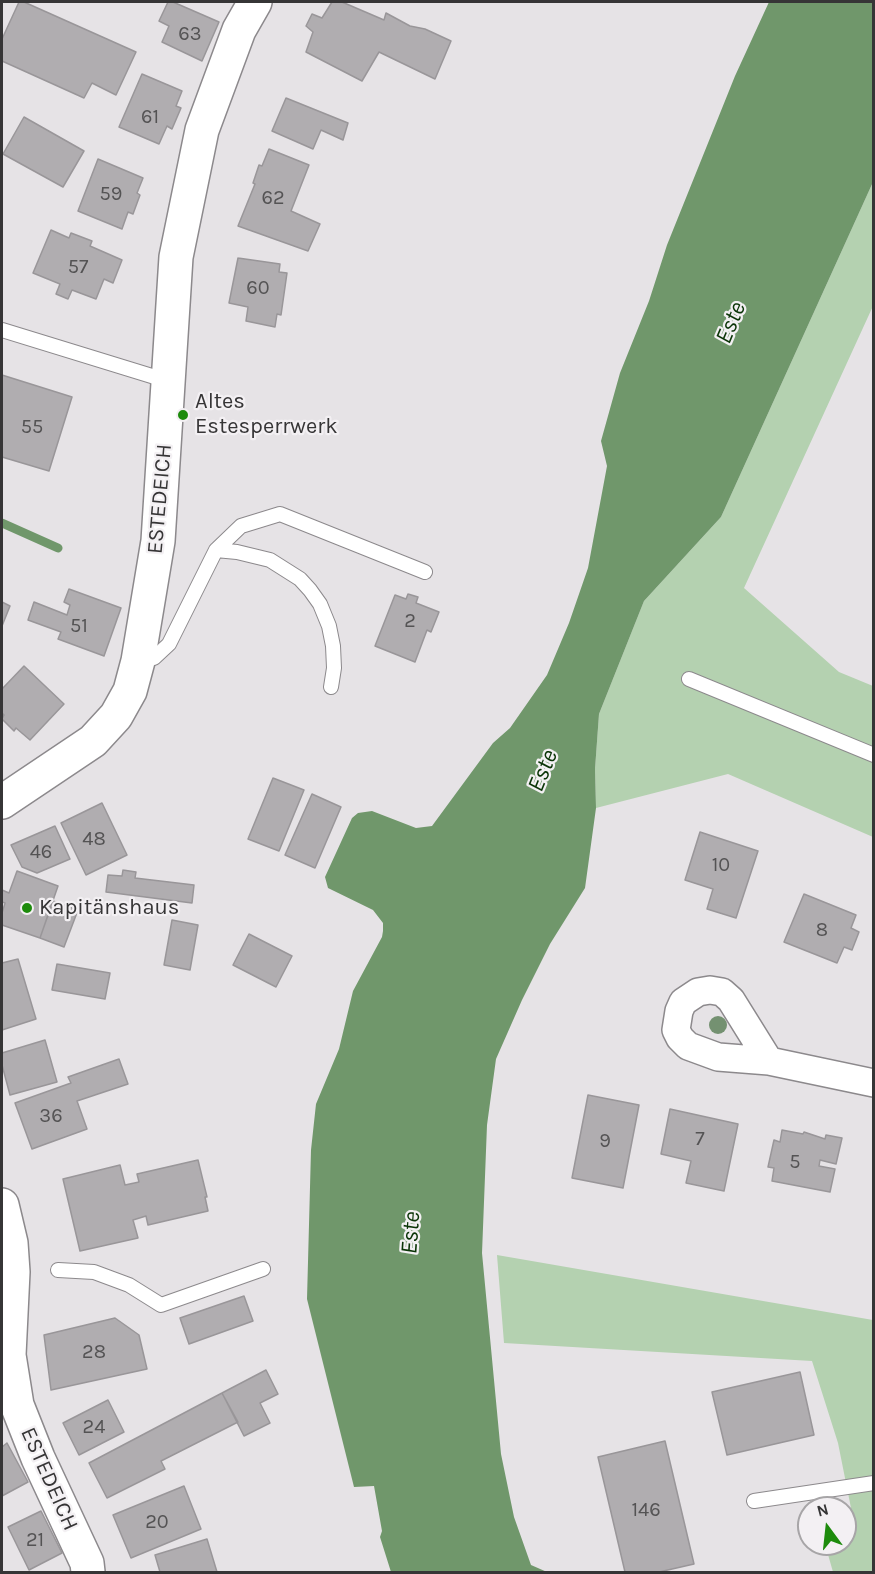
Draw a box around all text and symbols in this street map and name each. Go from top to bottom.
house number: 63 [178,22,202,46]
house number: 61 [141,105,159,129]
house number: 59 [100,182,122,206]
house number: 62 [261,186,285,210]
house number: 57 [68,255,88,279]
house number: 60 [246,276,270,300]
water label: Este [709,298,753,348]
place label: Altes Estesperrwerk [195,389,338,440]
marker: Altes Estesperrwerk [176,408,190,422]
house number: 55 [21,415,43,439]
street label: ESTEDEICH [142,443,178,555]
house number: 2 [404,609,416,633]
house number: 51 [70,614,88,638]
water label: Este [522,746,564,796]
house number: 48 [82,827,106,851]
house number: 46 [30,840,52,864]
house number: 10 [712,853,730,877]
place label: Kapitänshaus [39,895,179,921]
marker: Kapitänshaus [20,901,34,915]
house number: 8 [816,918,828,942]
house number: 36 [39,1104,63,1128]
house number: 7 [695,1127,705,1151]
house number: 9 [599,1129,611,1153]
house number: 5 [789,1150,801,1174]
water label: Este [395,1211,427,1255]
house number: 28 [82,1340,106,1364]
house number: 24 [83,1415,105,1439]
street label: ESTEDEICH [15,1423,83,1535]
north arrow [797,1496,857,1556]
house number: 146 [631,1498,661,1522]
text: N [815,1499,831,1521]
house number: 20 [145,1510,169,1534]
house number: 21 [26,1528,44,1552]

